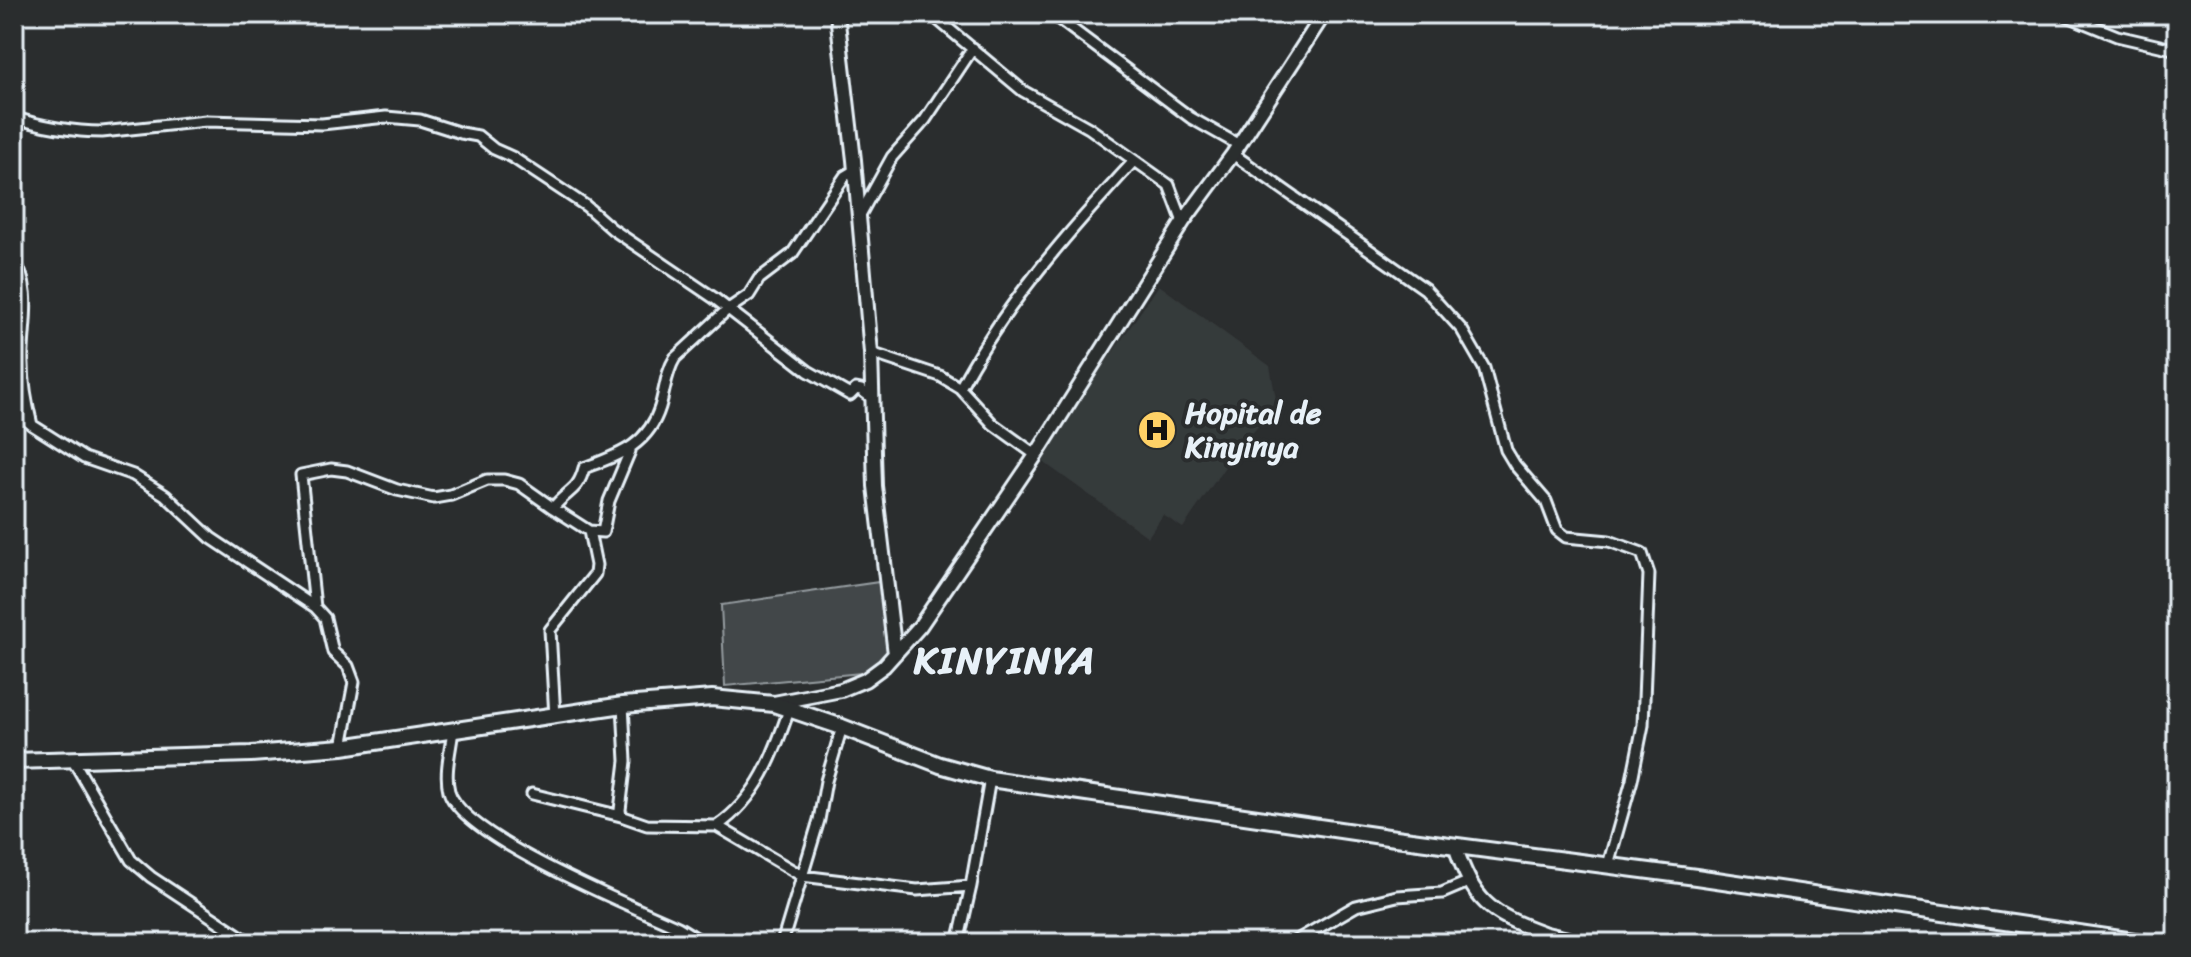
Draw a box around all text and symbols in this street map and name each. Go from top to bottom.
place label: Hopital de Kinyinya [1184,386,1322,474]
hospital icon: Hopital de Kinyinya [1136,409,1178,451]
district label: KINYINYA [913,627,1096,694]

